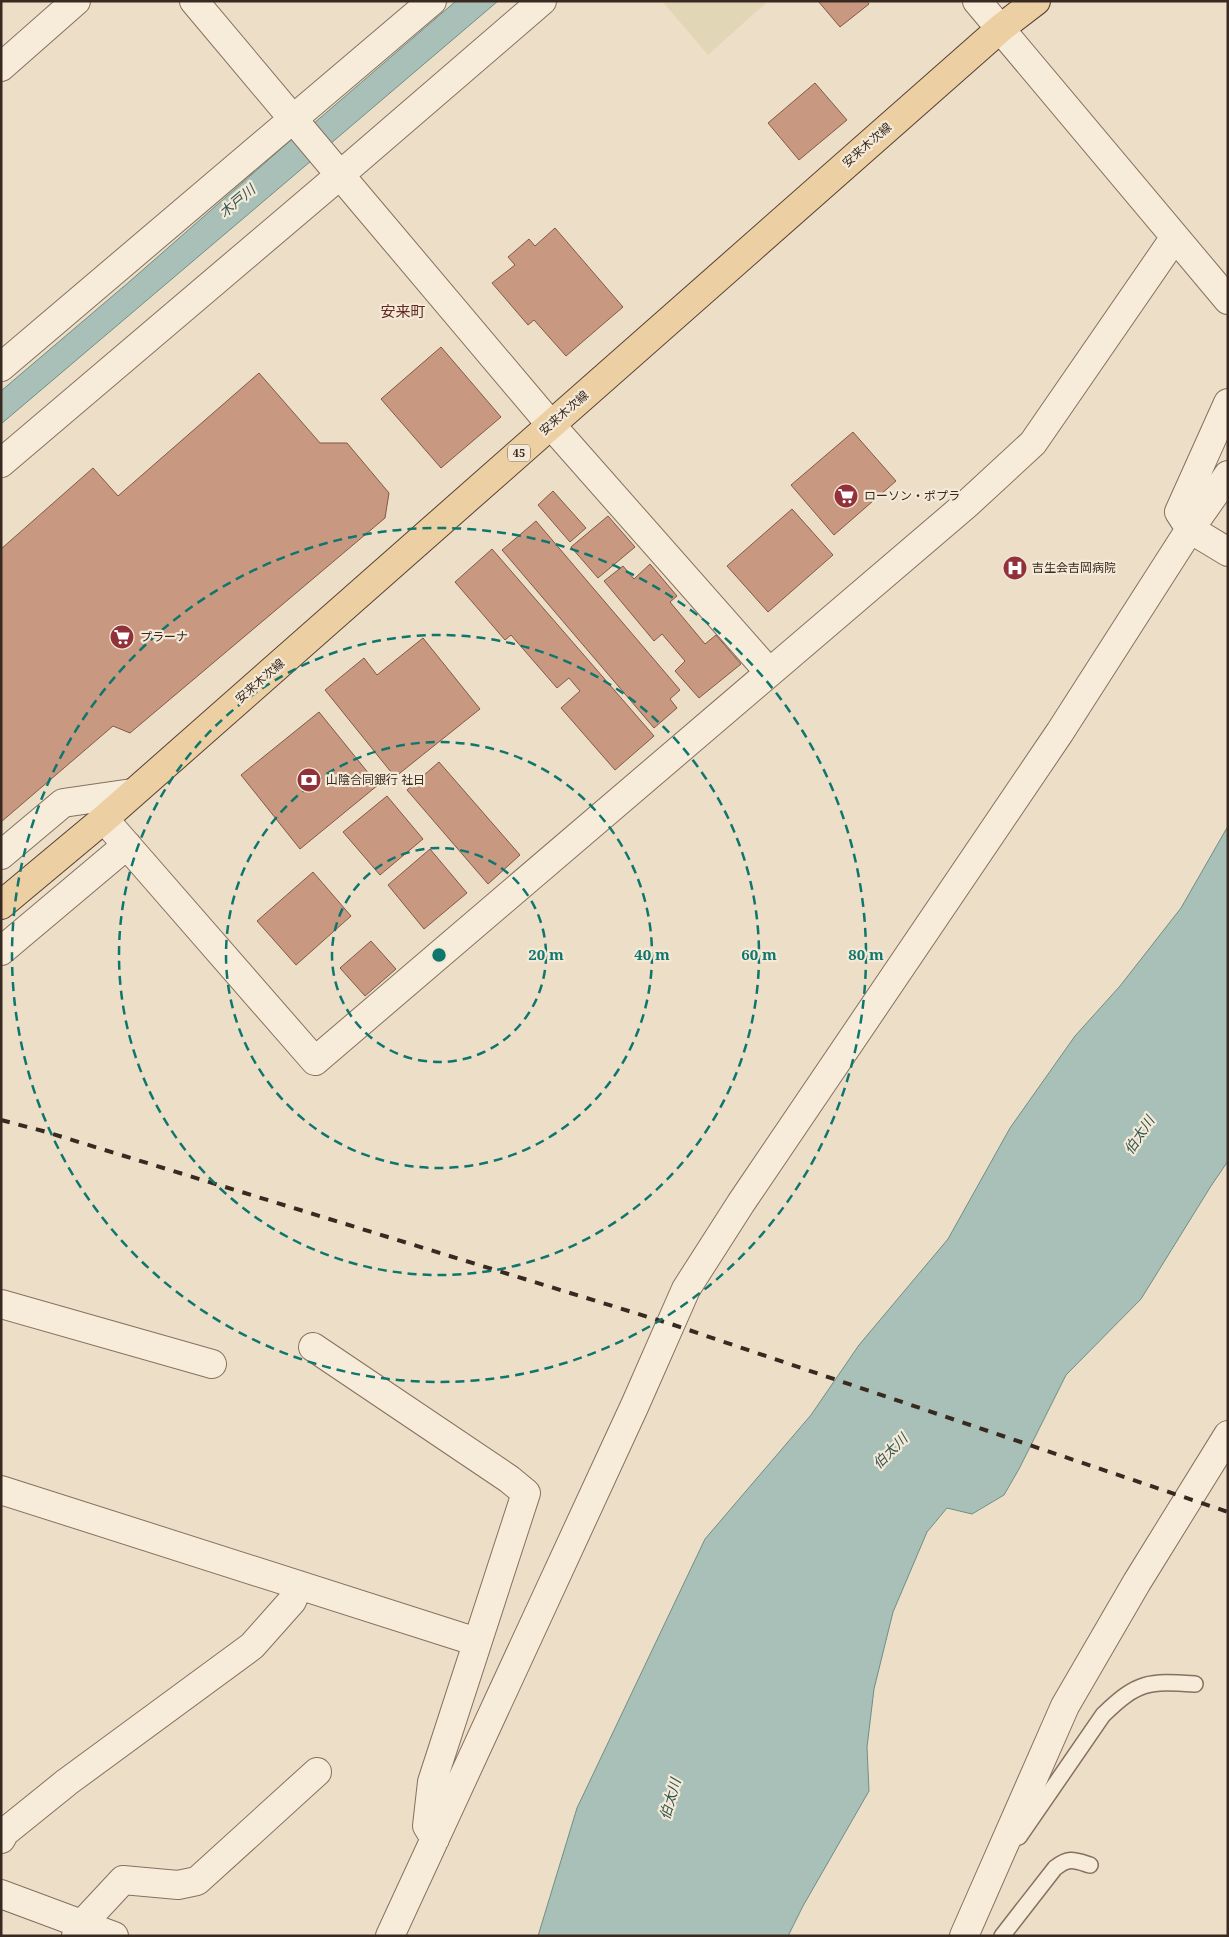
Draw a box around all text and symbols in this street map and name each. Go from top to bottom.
street label: 安来木次線 [838,119,895,171]
water label: 木戸川 [214,179,260,221]
district label: 安来町 [380,301,426,321]
street label: 安来木次線 [535,387,592,439]
road number: 45 [508,444,530,462]
supermarket icon: ローソン・ポプラ [833,483,859,509]
place label: ローソン・ポプラ [864,487,960,504]
hospital icon: 吉生会吉岡病院 [1002,555,1028,581]
place label: 吉生会吉岡病院 [1032,559,1116,576]
supermarket icon: プラーナ [109,624,135,650]
place label: プラーナ [140,628,188,645]
street label: 安来木次線 [231,655,288,707]
bank icon: 山陰合同銀行 社日 [296,767,322,793]
place label: 山陰合同銀行 社日 [326,771,425,788]
text: 20 m [528,944,564,964]
text: 40 m [634,944,670,964]
text: 60 m [741,944,777,964]
text: 80 m [848,944,884,964]
centre of rings [430,946,448,964]
water label: 伯太川 [1119,1110,1159,1157]
water label: 伯太川 [868,1428,913,1472]
water label: 伯太川 [655,1774,685,1822]

